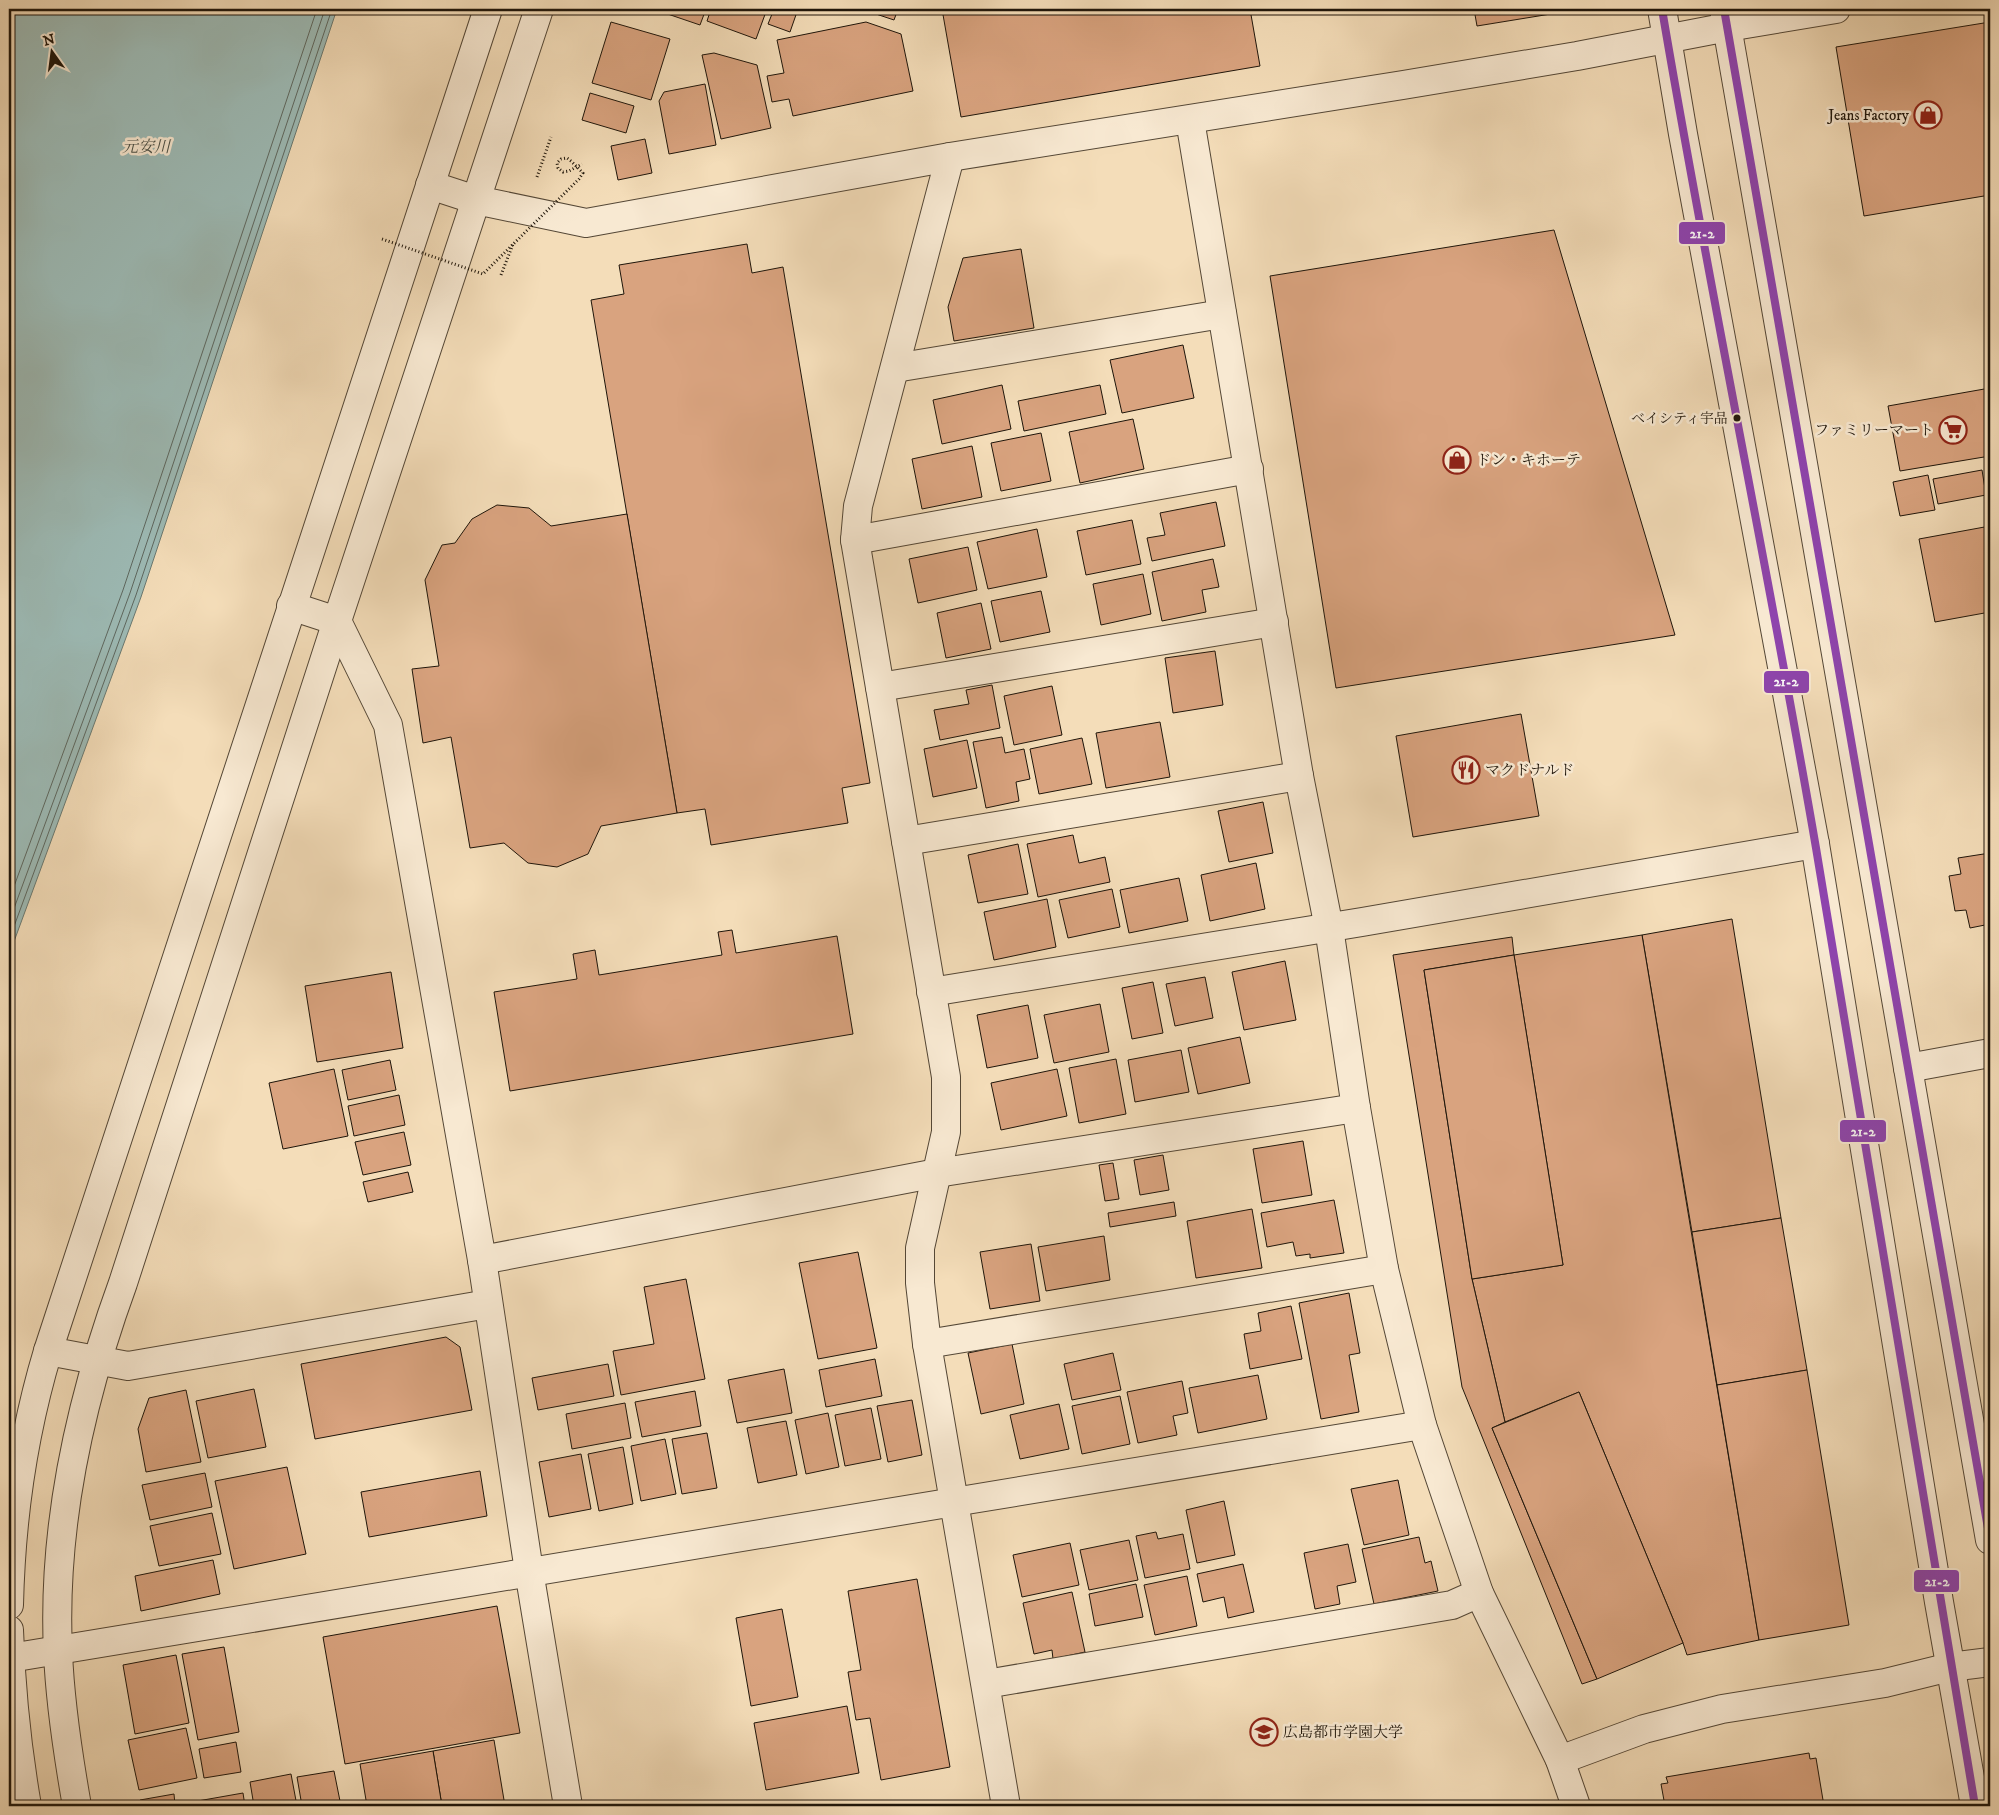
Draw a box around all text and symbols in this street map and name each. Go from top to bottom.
north arrow [28,28,78,78]
text: N [41,30,57,50]
shop icon: Jeans Factory [1913,100,1943,130]
place label: Jeans Factory [1826,106,1910,125]
water label: 元安川 [122,137,172,157]
line badge: 21-2 [1678,221,1726,245]
text: 21-2 [1690,225,1715,243]
place label: ベイシティ宇品 [1631,410,1728,428]
marker: ベイシティ宇品 [1732,413,1742,423]
supermarket icon: ファミリーマート [1938,415,1968,445]
place label: ファミリーマート [1814,421,1934,440]
shop icon: ドン・キホーテ [1442,445,1472,475]
place label: ドン・キホーテ [1476,451,1581,470]
line badge: 21-2 [1763,670,1810,694]
text: 21-2 [1774,673,1799,691]
restaurant icon: マクドナルド [1451,755,1481,785]
place label: マクドナルド [1485,761,1574,780]
line badge: 21-2 [1839,1119,1887,1143]
text: 21-2 [1851,1123,1876,1141]
line badge: 21-2 [1913,1569,1960,1593]
text: 21-2 [1925,1573,1950,1591]
school or university icon: 広島都市学園大学 [1249,1717,1279,1747]
place label: 広島都市学園大学 [1283,1723,1403,1742]

